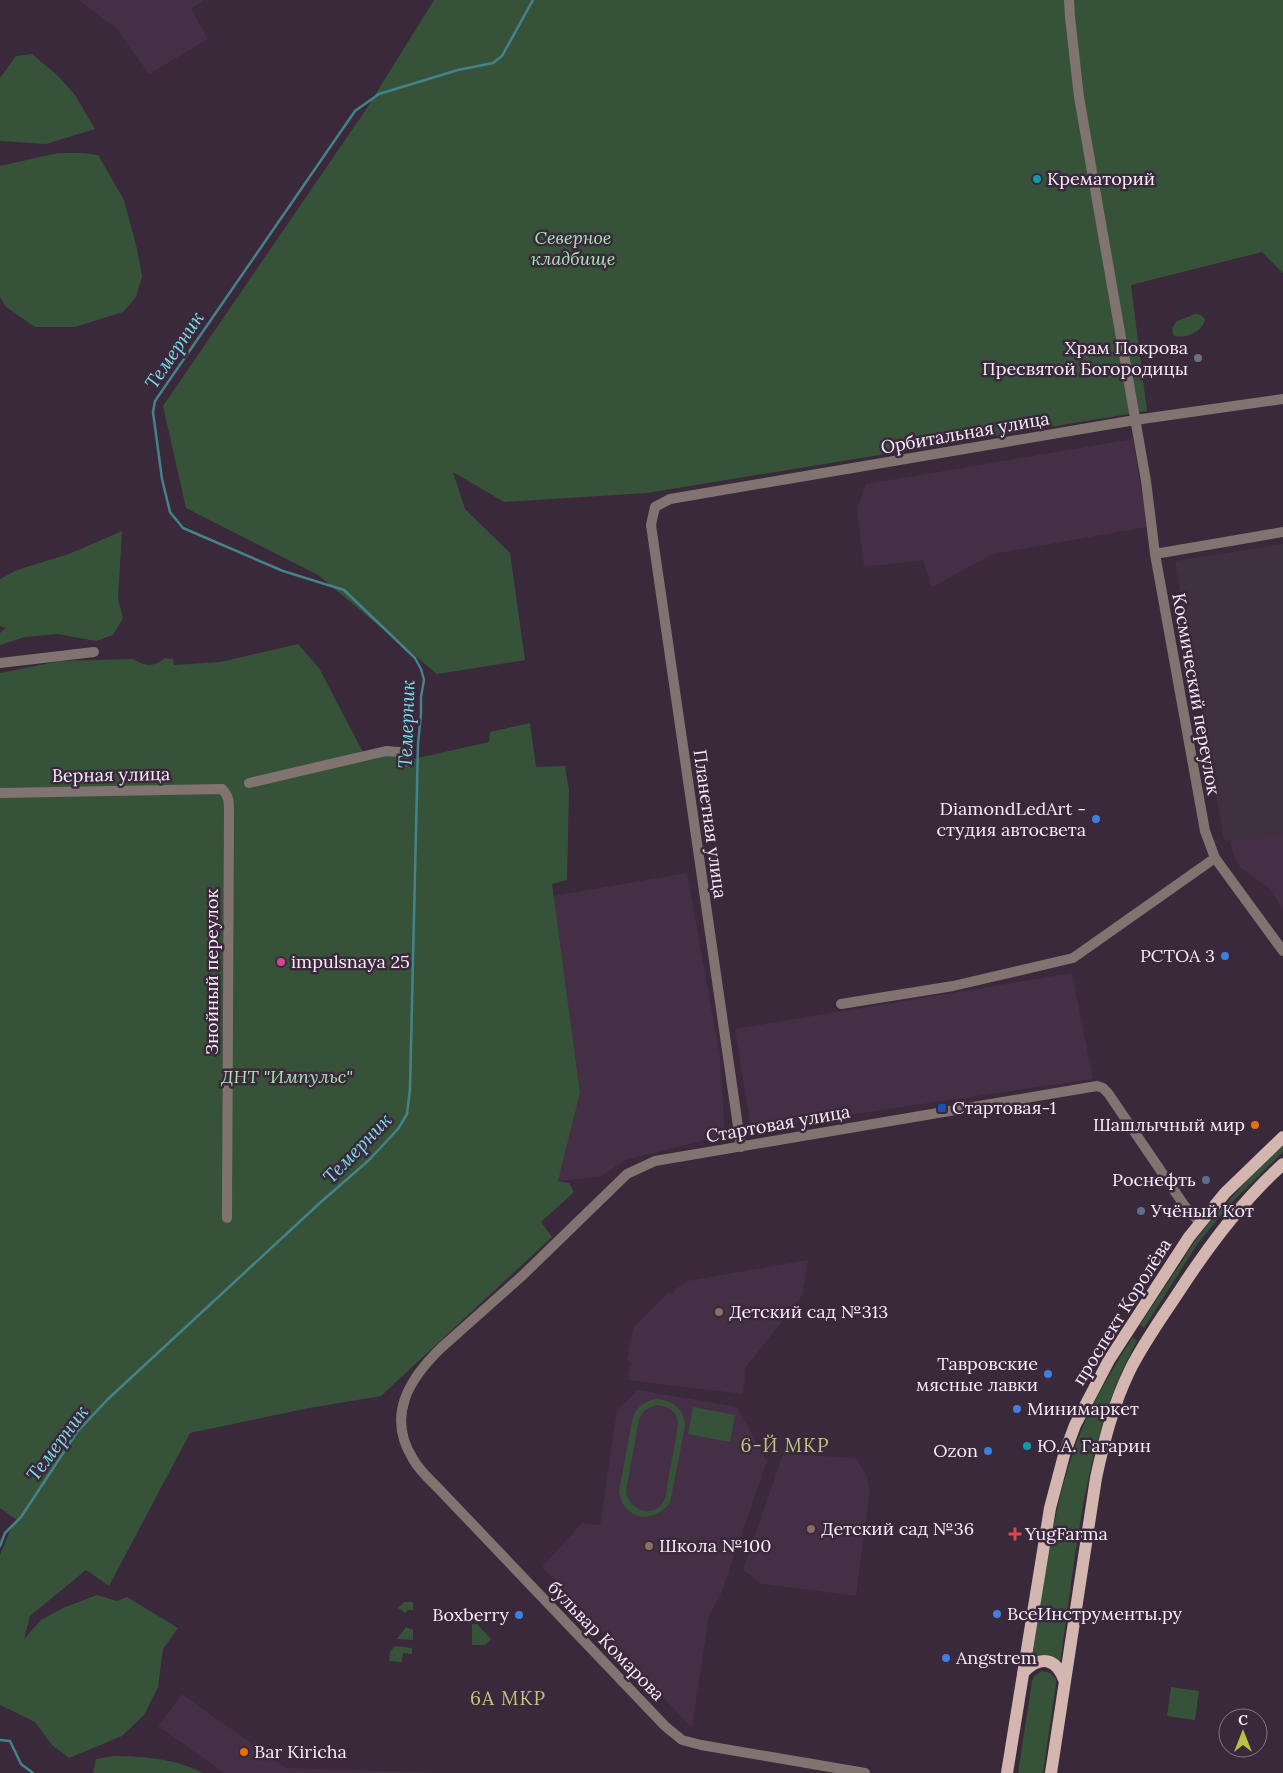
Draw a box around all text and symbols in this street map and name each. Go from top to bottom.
place label: Крематорий [1047,167,1155,190]
marker: Крематорий [1031,173,1043,185]
park label: Северное кладбище [531,226,615,270]
water label: Темерник [139,307,209,393]
place label: Храм Покрова Пресвятой Богородицы [982,336,1188,380]
marker: Храм Покрова Пресвятой Богородицы [1192,352,1204,364]
street label: Орбитальная улица [879,406,1051,459]
street label: Космический переулок [1167,591,1226,797]
water label: Темерник [392,679,420,769]
street label: Планетная улица [689,748,732,900]
street label: Верная улица [52,762,170,787]
place label: DiamondLedArt - студия автосвета [937,797,1086,841]
marker: DiamondLedArt - студия автосвета [1090,813,1102,825]
street label: Знойный переулок [200,889,223,1055]
place label: РСТОА 3 [1140,944,1215,967]
place label: impulsnaya 25 [291,950,410,973]
marker: РСТОА 3 [1219,950,1231,962]
marker: impulsnaya 25 [275,956,287,968]
park label: ДНТ "Импульс" [220,1065,353,1088]
place label: Стартовая-1 [952,1096,1056,1119]
street label: Стартовая улица [704,1100,852,1148]
marker: Стартовая-1 [936,1102,948,1114]
water label: Темерник [318,1108,396,1188]
place label: Шашлычный мир [1093,1113,1245,1136]
marker: Шашлычный мир [1249,1119,1261,1131]
place label: Роснефть [1112,1168,1196,1191]
marker: Роснефть [1200,1174,1212,1186]
place label: Учёный Кот [1150,1199,1254,1222]
marker: Учёный Кот [1135,1205,1147,1217]
street label: проспект Королёва [1067,1234,1176,1389]
place label: Детский сад №313 [729,1300,888,1323]
marker: Детский сад №313 [713,1306,725,1318]
place label: Тавровские мясные лавки [916,1352,1038,1396]
marker: Тавровские мясные лавки [1042,1368,1054,1380]
place label: Минимаркет [1027,1397,1139,1420]
water label: Темерник [21,1400,93,1486]
marker: Минимаркет [1011,1403,1023,1415]
district label: 6-Й МКР [741,1433,829,1457]
place label: Ю.А. Гагарин [1037,1434,1151,1457]
place label: Ozon [933,1439,978,1462]
marker: Ю.А. Гагарин [1021,1440,1033,1452]
marker: Ozon [982,1445,994,1457]
place label: Детский сад №36 [821,1517,974,1540]
place label: YugFarma [1024,1522,1108,1545]
marker: Детский сад №36 [805,1523,817,1535]
marker: YugFarma [1009,1528,1021,1540]
place label: Школа №100 [659,1534,771,1557]
marker: Школа №100 [643,1540,655,1552]
street label: бульвар Комарова [543,1576,670,1706]
place label: ВсеИнструменты.ру [1007,1602,1183,1625]
place label: Boxberry [432,1603,509,1626]
marker: ВсеИнструменты.ру [991,1608,1003,1620]
marker: Boxberry [513,1609,525,1621]
place label: Angstrem [955,1646,1037,1669]
marker: Angstrem [940,1652,952,1664]
district label: 6А МКР [470,1686,546,1710]
north arrow [1218,1708,1268,1758]
text: С [1238,1711,1248,1729]
place label: Bar Kiricha [254,1740,347,1763]
marker: Bar Kiricha [238,1746,250,1758]

